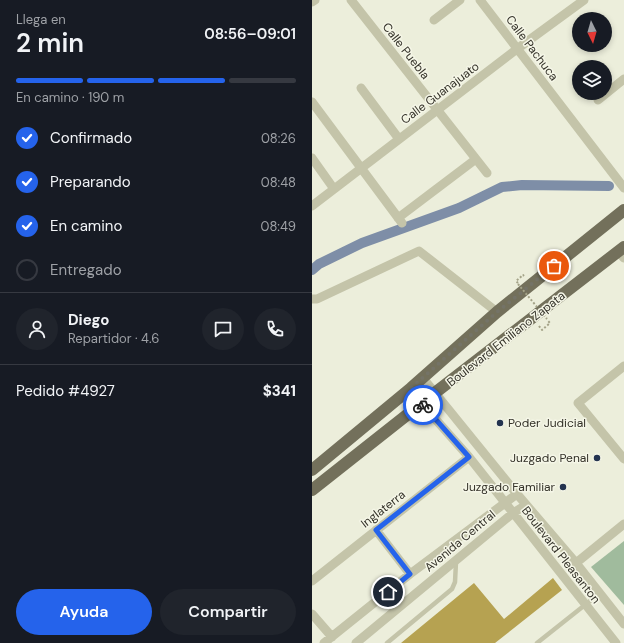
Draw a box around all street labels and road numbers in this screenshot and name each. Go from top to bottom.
street label: Calle Pachuca [502,12,562,84]
street label: Calle Puebla [379,19,433,83]
street label: Calle Guanajuato [398,58,482,128]
street label: Boulevard Emiliano Zapata [444,288,568,390]
street label: Inglaterra [358,487,408,531]
street label: Boulevard Pleasanton [518,503,604,607]
street label: Avenida Central [421,507,499,575]

